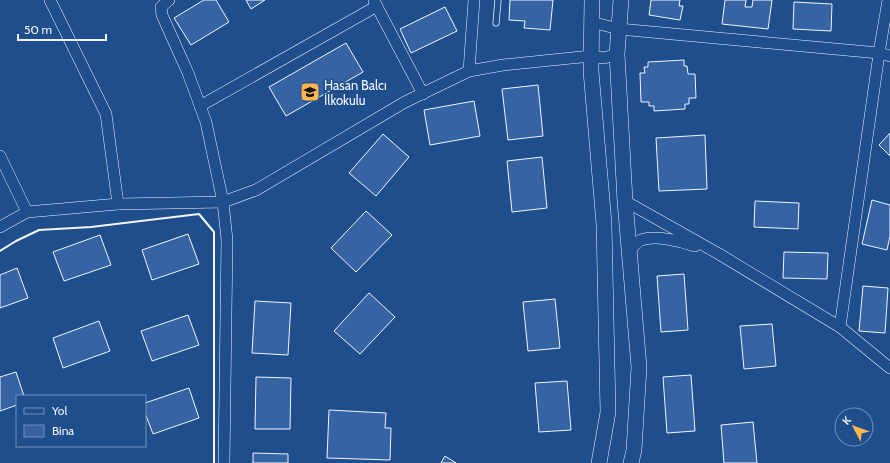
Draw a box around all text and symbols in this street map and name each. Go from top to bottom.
scale bar [18,16,106,42]
text: 50 m [24,22,52,37]
place label: Hasan Balcı İlkokulu [324,77,387,108]
school or university icon: Hasan Balcı İlkokulu [299,81,321,103]
legend [16,395,146,447]
text: Yol [51,403,67,418]
north arrow [834,407,874,447]
text: K [839,413,854,428]
text: Bina [52,423,74,438]

